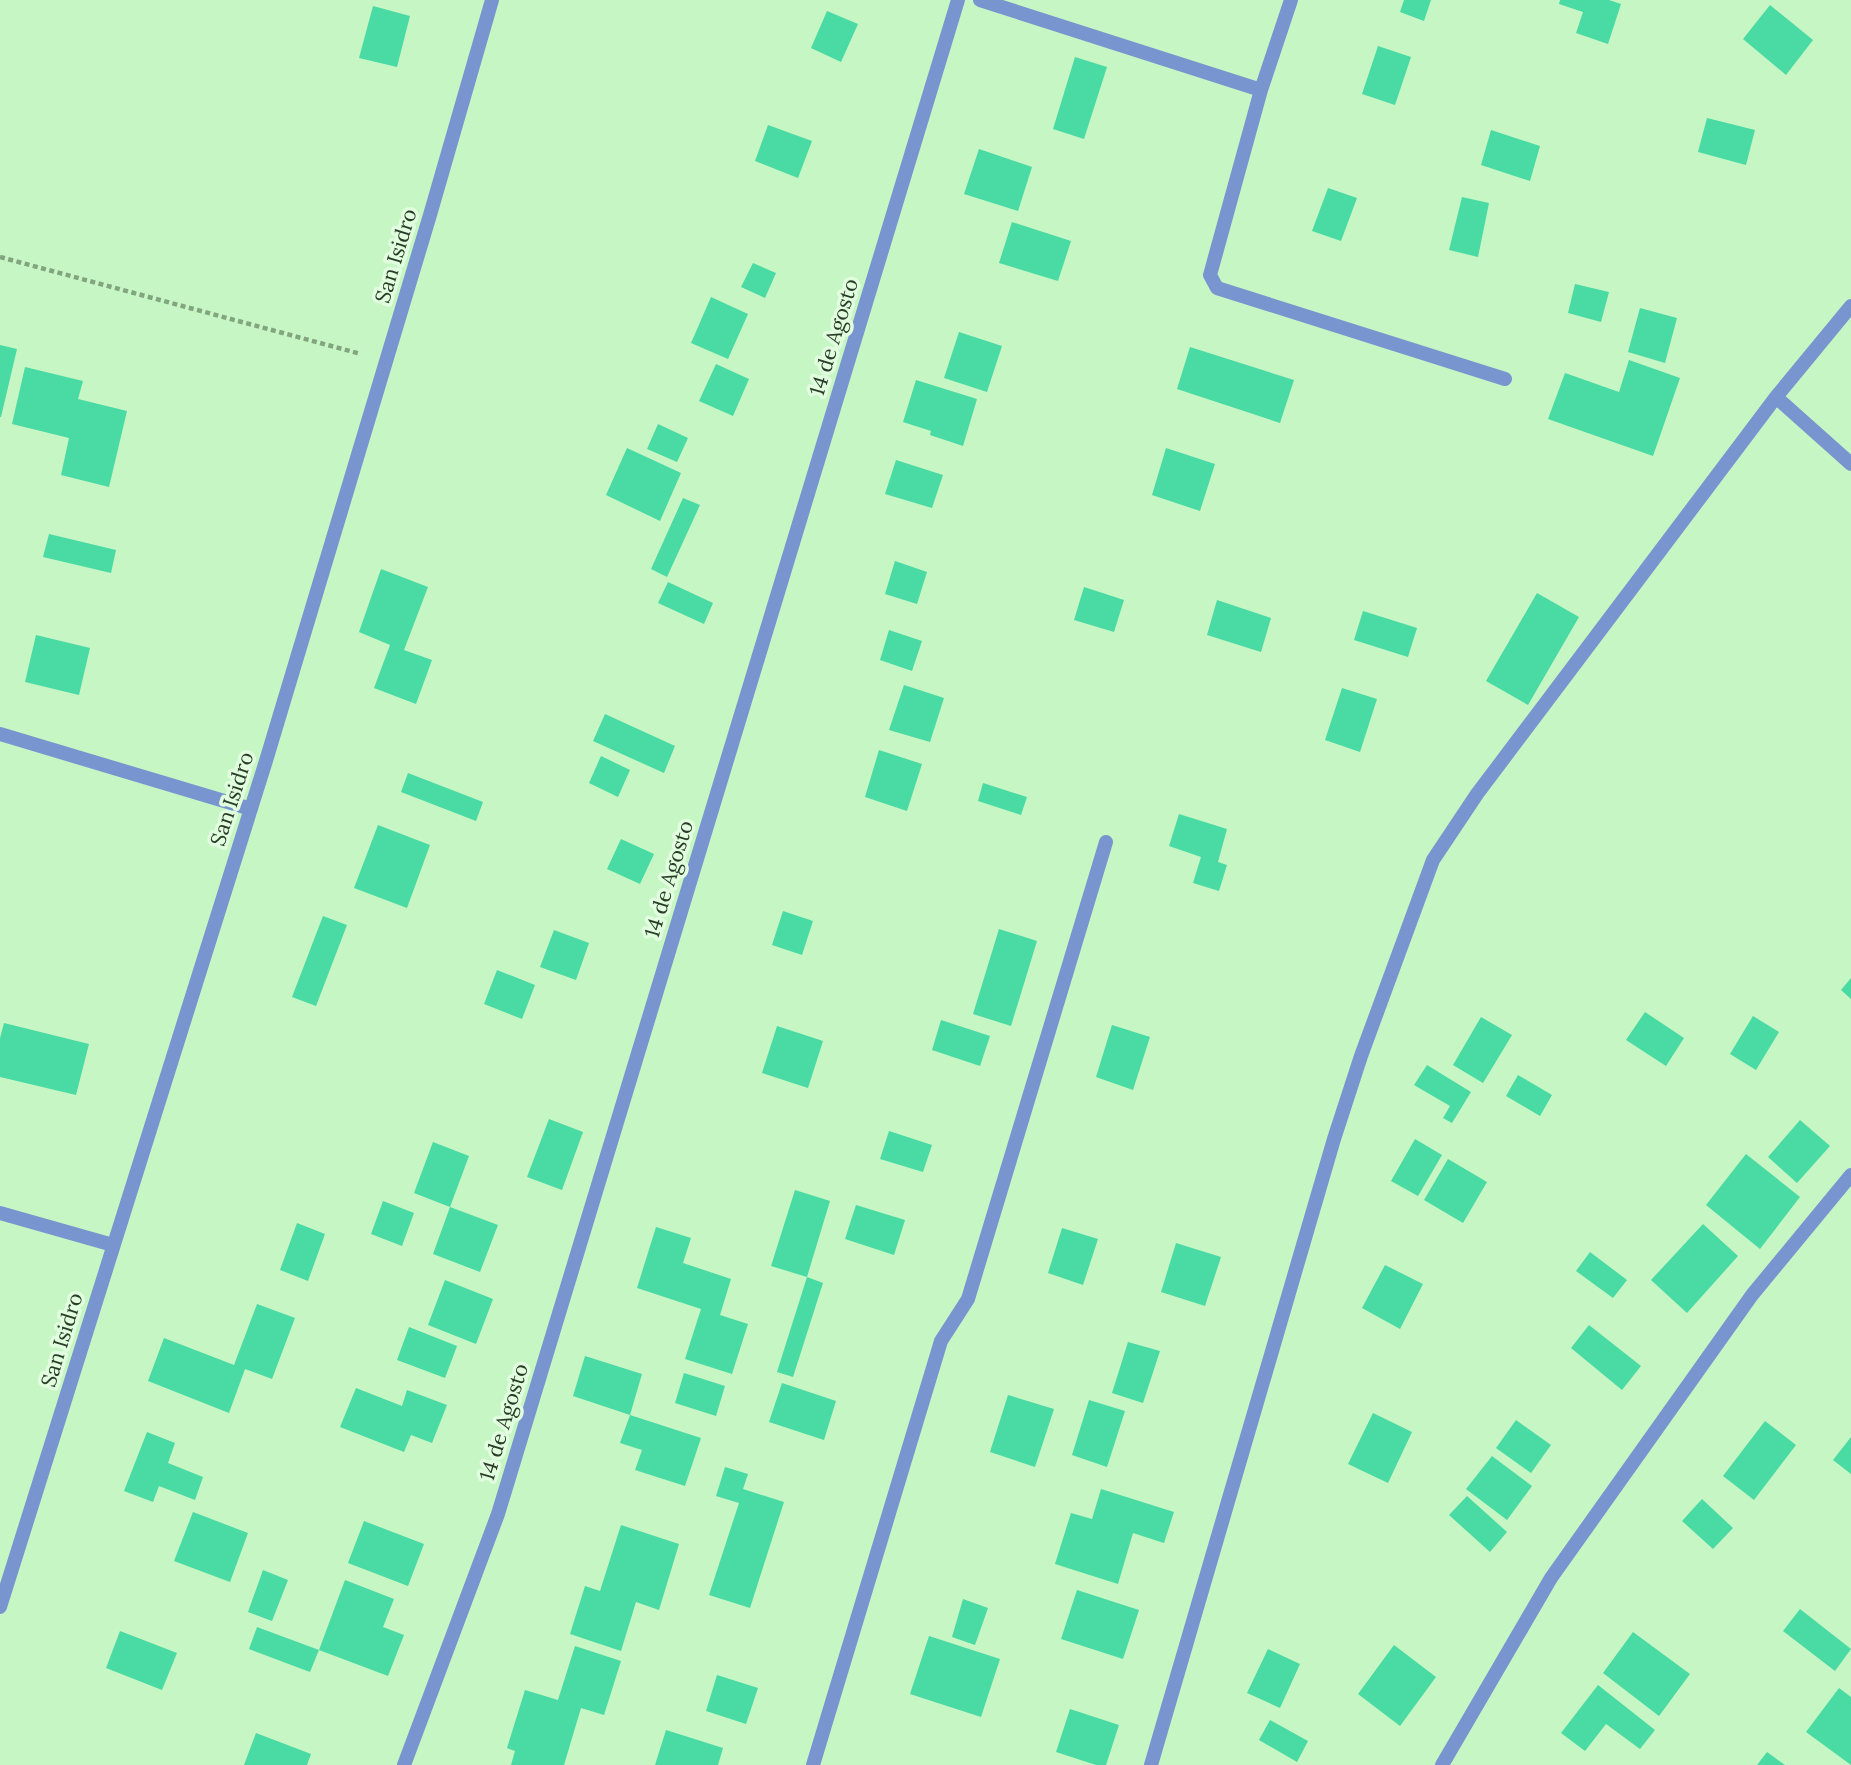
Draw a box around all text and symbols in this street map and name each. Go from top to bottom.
street label: San Isidro [368,205,423,306]
street label: 14 de Agosto [803,275,864,399]
street label: San Isidro [204,748,259,849]
street label: 14 de Agosto [638,817,699,941]
street label: San Isidro [34,1289,89,1390]
street label: 14 de Agosto [473,1360,534,1484]

